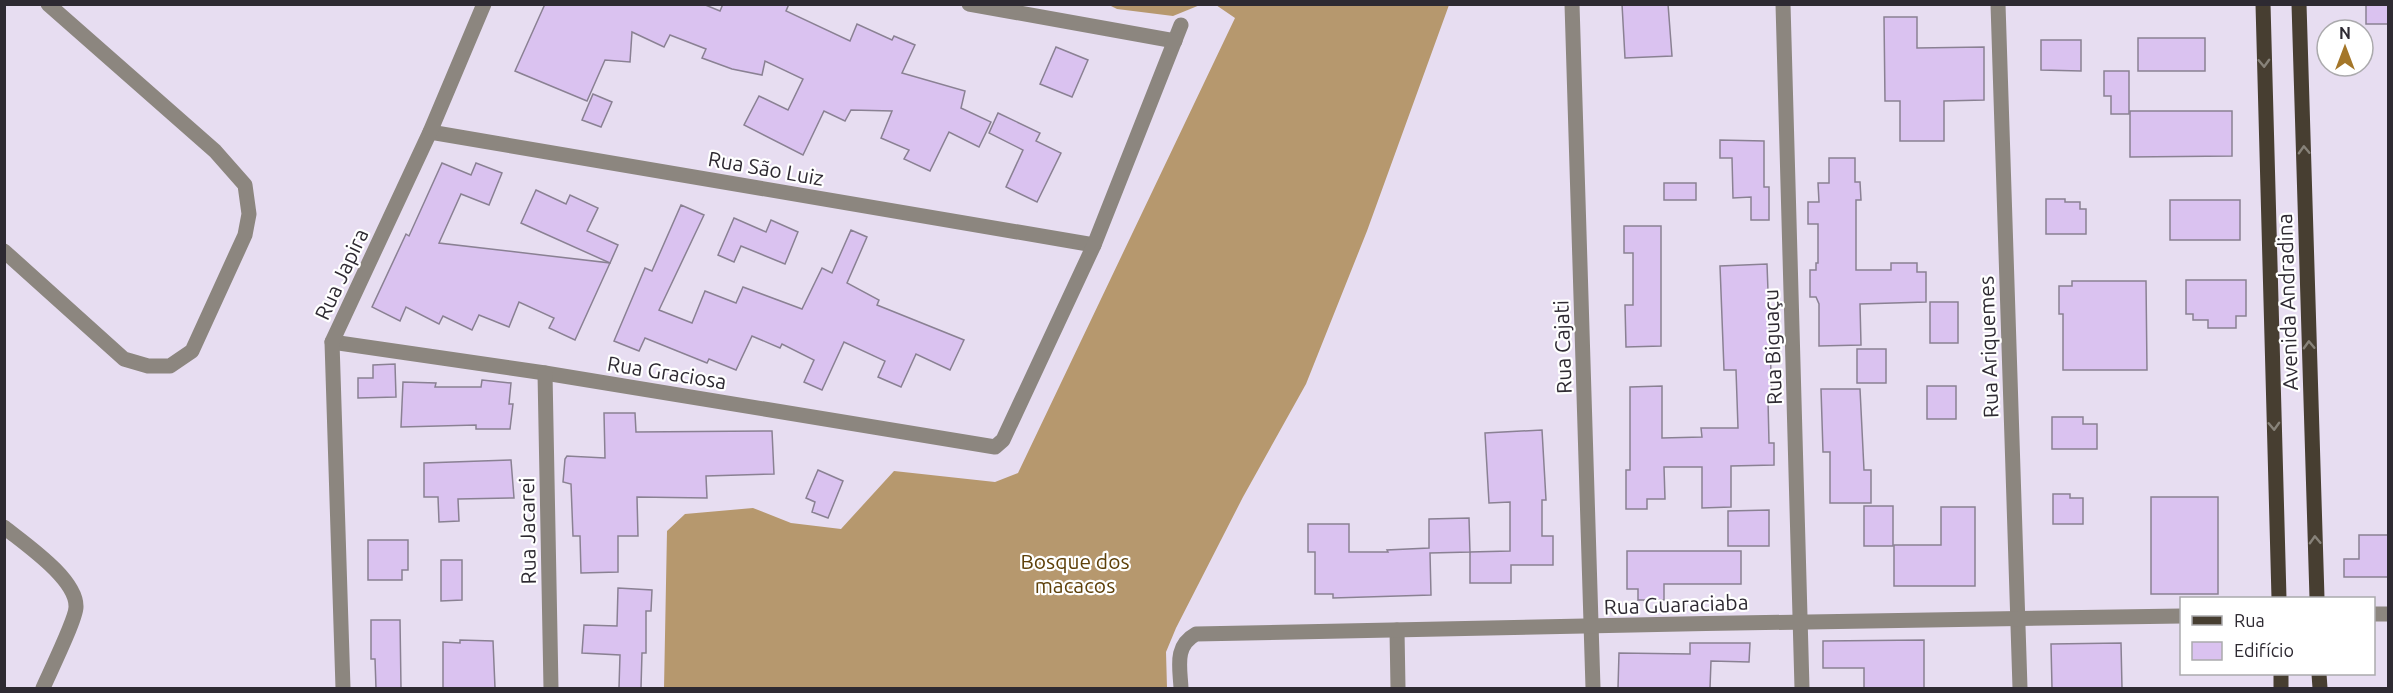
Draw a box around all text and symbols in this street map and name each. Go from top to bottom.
north arrow [2315,18,2375,78]
text: N [2339,24,2351,42]
one-way arrow [2258,58,2271,67]
street label: Rua São Luiz [706,146,826,190]
one-way arrow [2297,146,2310,155]
street label: Avenida Andradina [2272,213,2302,391]
street label: Rua Japira [309,225,373,323]
street label: Rua Ariquemes [1974,276,2002,418]
street label: Rua Biguaçu [1758,289,1786,405]
street label: Rua Cajati [1548,300,1576,394]
one-way arrow [2303,341,2316,350]
street label: Rua Graciosa [606,351,728,393]
one-way arrow [2268,421,2280,430]
street label: Rua Jacarei [514,477,540,585]
one-way arrow [2309,536,2322,545]
park label: Bosque dos macacos [1020,549,1130,597]
street label: Rua Guaraciaba [1603,589,1749,619]
legend [2180,597,2375,675]
text: Rua [2234,610,2265,630]
text: Edifício [2234,640,2294,660]

